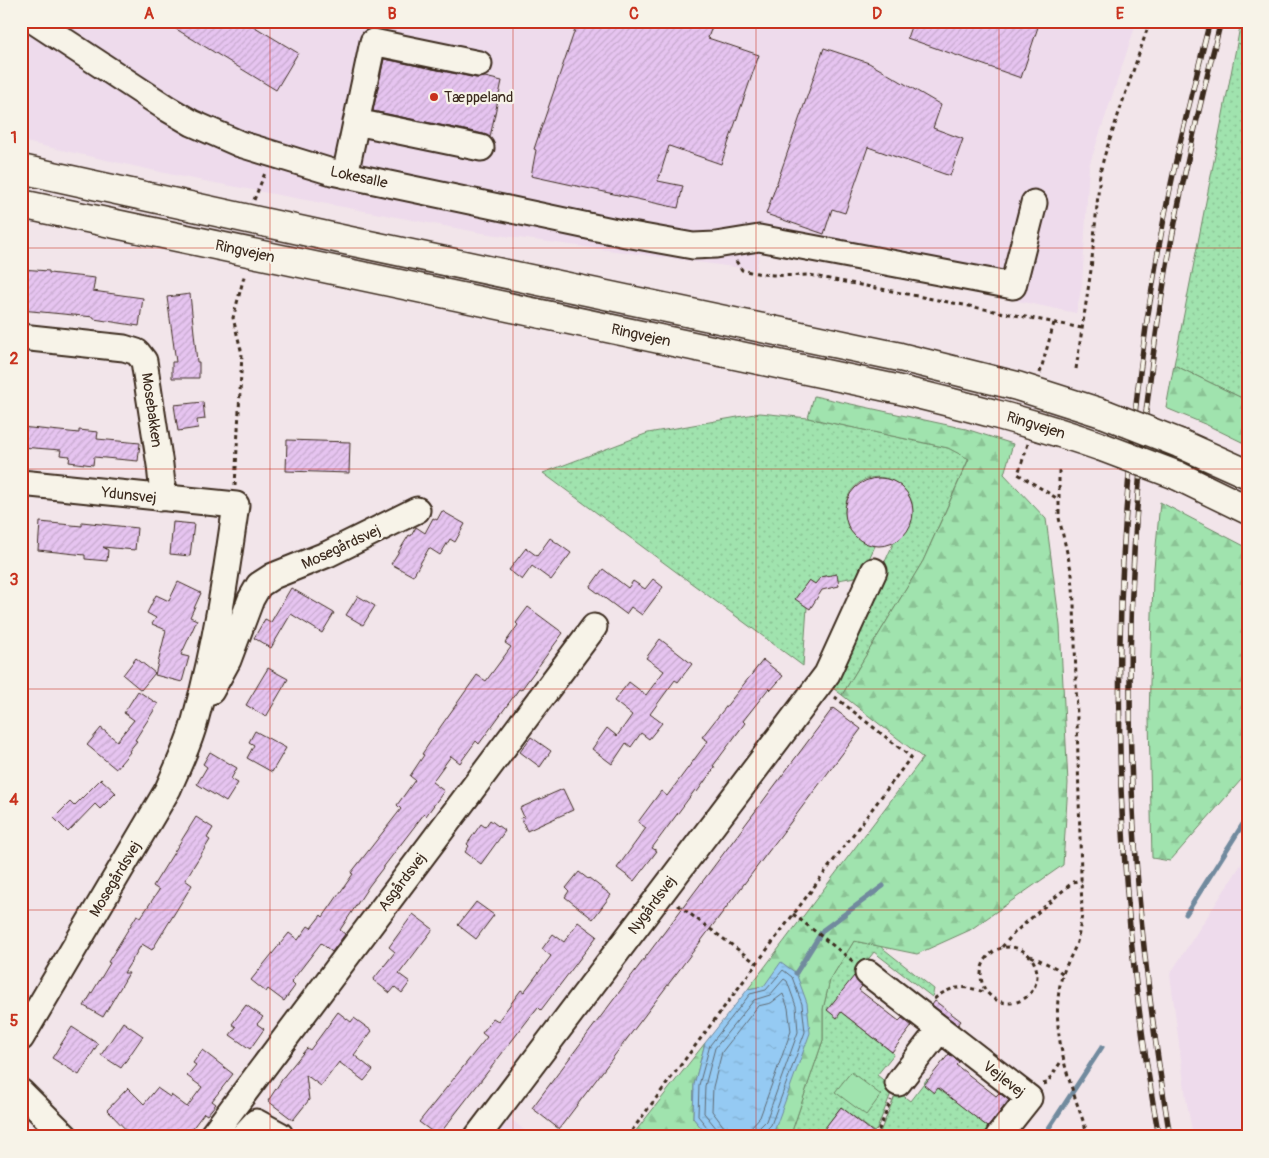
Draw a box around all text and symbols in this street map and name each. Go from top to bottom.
text: A [144,4,155,24]
text: B [387,4,397,24]
text: C [629,4,639,24]
text: D [872,4,882,24]
text: E [1116,4,1125,24]
place label: Tæppeland [444,88,513,107]
marker: Tæppeland [428,91,440,103]
text: 1 [11,128,17,148]
street label: Lokesalle [328,162,390,193]
street label: Ringvejen [213,236,276,267]
street label: Ringvejen [609,320,672,351]
text: 2 [10,349,19,369]
street label: Mosebakken [137,371,166,449]
street label: Ringvejen [1004,408,1068,443]
street label: Ydunsvej [100,483,157,508]
street label: Mosegårdsvej [299,521,384,574]
text: 3 [10,570,19,590]
text: 4 [9,790,19,810]
street label: Mosegårdsvej [85,838,145,921]
street label: Asgårdsvej [374,849,431,915]
street label: Nygårdsvej [624,872,681,938]
text: 5 [10,1011,19,1031]
street label: Vejlevej [979,1057,1029,1102]

